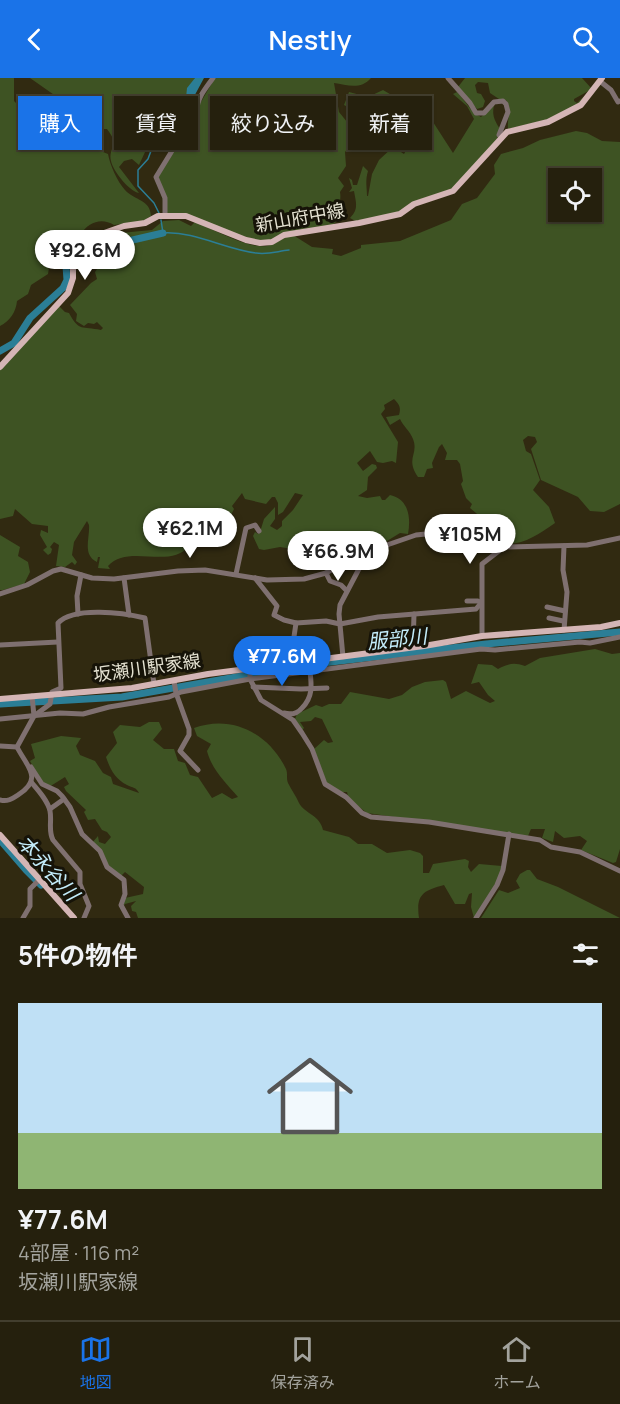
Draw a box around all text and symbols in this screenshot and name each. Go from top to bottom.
text: Nestly [268,21,352,58]
icon: back [18,23,51,56]
icon: search [569,23,602,56]
chip: 購入 [18,96,102,150]
chip: 賃貸 [114,96,198,150]
chip: 絞り込み [210,96,336,150]
chip: 新着 [348,96,432,150]
map controls [548,168,602,222]
button: locate [548,168,602,222]
street label: 新山府中線 [253,197,346,237]
pin: ¥92.6M [36,230,134,281]
text: ¥92.6M [49,236,121,263]
pin: ¥62.1M [141,508,239,559]
text: ¥62.1M [157,514,223,541]
pin: ¥105M [428,514,512,565]
text: ¥105M [439,520,501,547]
pin: ¥66.9M [289,531,387,582]
text: ¥66.9M [302,537,374,564]
water label: 服部川 [366,622,430,655]
pin: ¥77.6M [233,636,331,687]
text: ¥77.6M [248,642,316,669]
street label: 坂瀬川駅家線 [92,648,202,686]
water label: 本永谷川 [12,829,87,908]
text: 5件の物件 [18,937,137,973]
icon: filters [569,938,602,971]
icon: home [256,1042,364,1150]
text: ¥77.6M [18,1201,108,1237]
text: 4部屋 · 116 m² [18,1239,139,1266]
text: 坂瀬川駅家線 [18,1268,138,1295]
tab: 地図 [79,1333,112,1393]
tab: 保存済み [271,1333,335,1393]
tab: ホーム [493,1333,541,1393]

